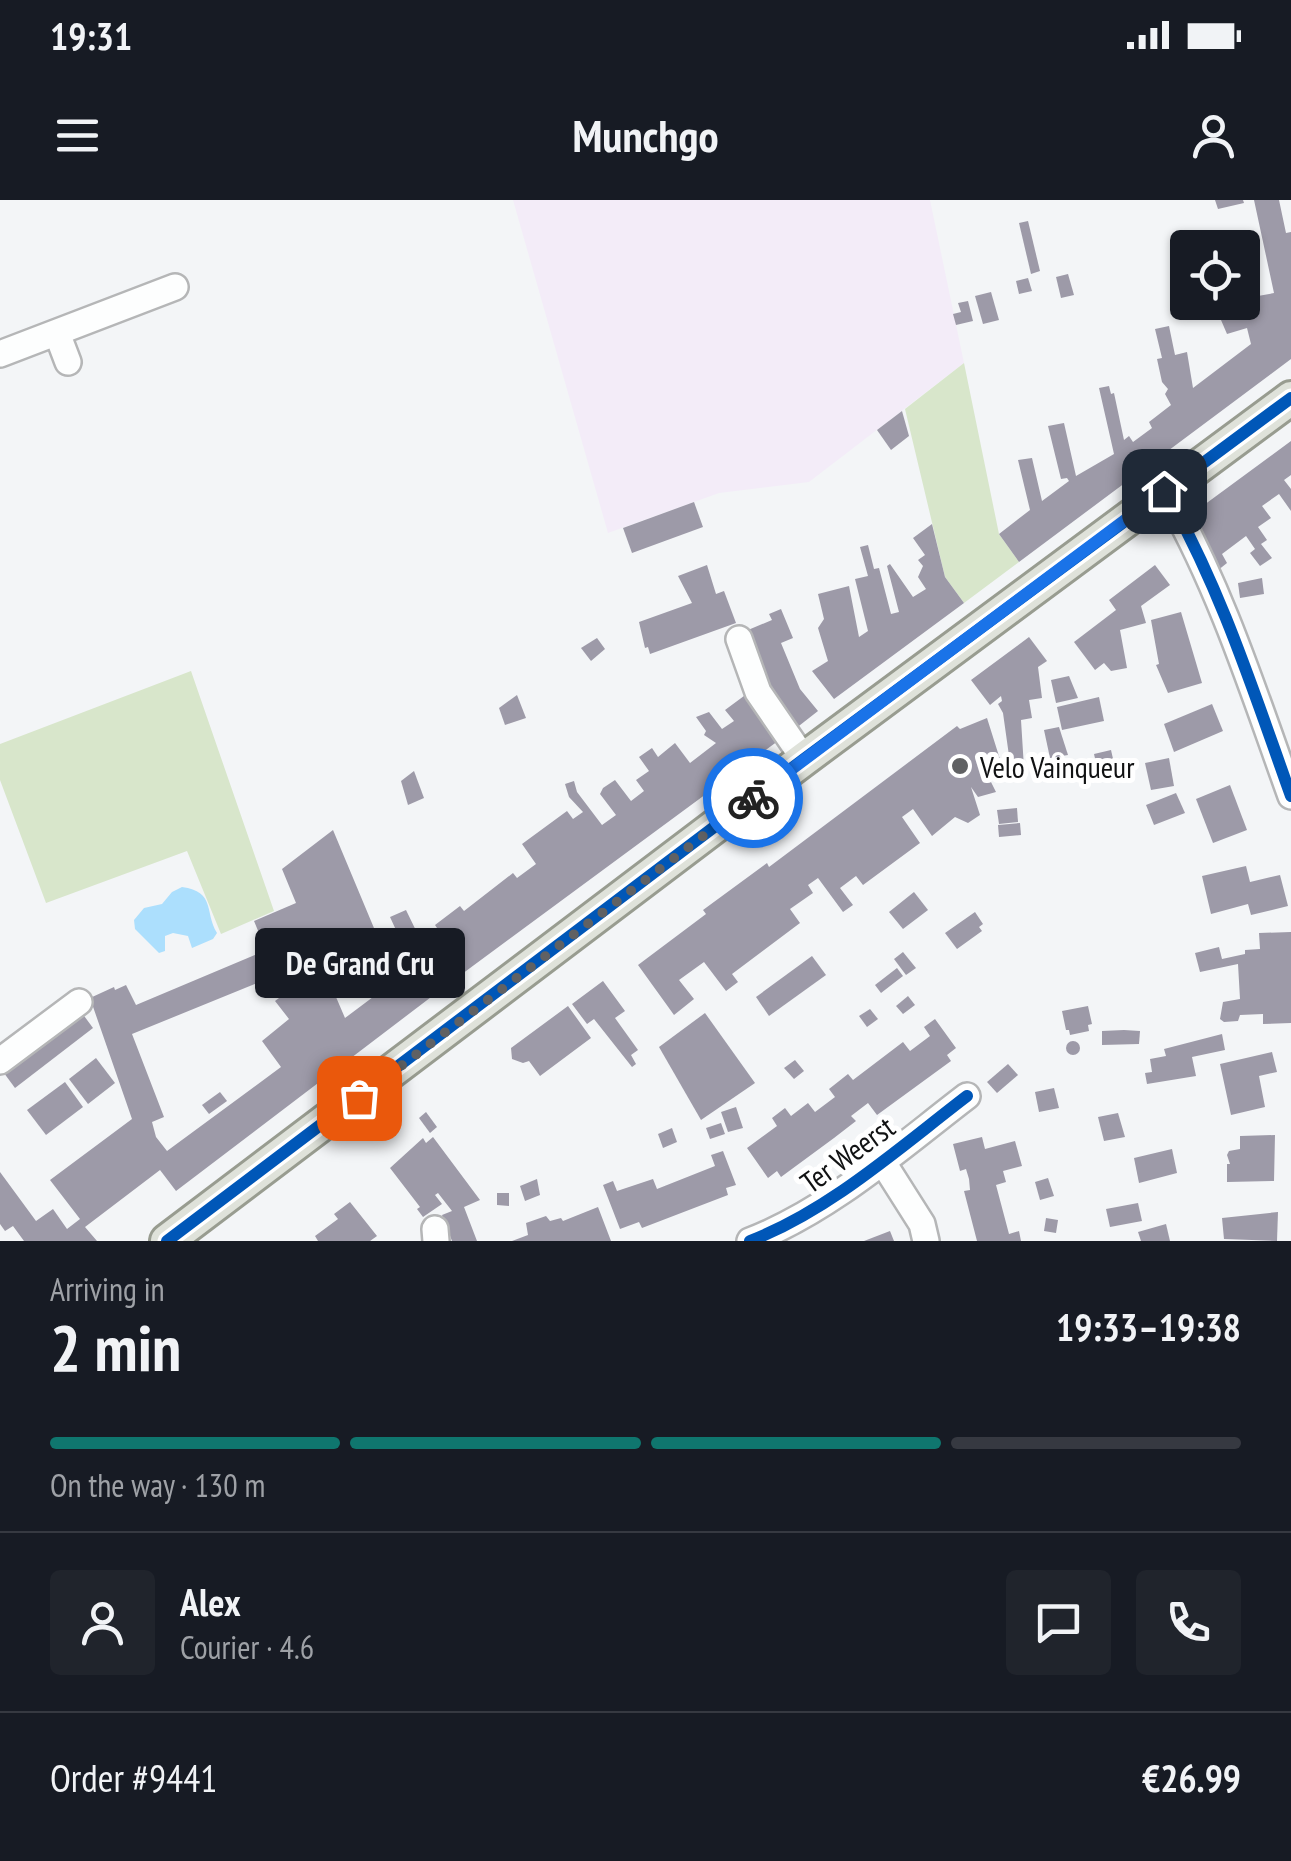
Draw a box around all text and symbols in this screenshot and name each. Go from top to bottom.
text: 19:31 [50,11,132,60]
text: Munchgo [572,106,719,164]
icon: menu [50,108,105,163]
icon: person [1186,108,1241,163]
map controls [1170,230,1260,320]
button: locate [1170,230,1260,320]
pin [1122,449,1207,534]
icon: home [1137,464,1192,519]
place label: Velo Vainqueur [979,747,1135,786]
courier [703,748,803,848]
marker: Velo Vainqueur [949,755,971,777]
icon: bike [726,771,781,826]
callout: De Grand Cru [254,928,464,998]
text: De Grand Cru [286,942,434,984]
pin [317,1056,402,1141]
icon: bag [332,1071,387,1126]
street label: Ter Weerst [792,1106,902,1201]
text: Arriving in [50,1268,165,1310]
text: 19:33–19:38 [1056,1302,1241,1351]
text: 2 min [50,1305,181,1389]
text: On the way · 130 m [50,1464,265,1506]
button: person [50,1570,155,1675]
button: chat [1006,1570,1111,1675]
button: phone [1136,1570,1241,1675]
text: Alex [180,1577,241,1626]
text: Courier · 4.6 [180,1626,314,1668]
text: Order #9441 [50,1753,217,1802]
text: €26.99 [1142,1753,1241,1802]

